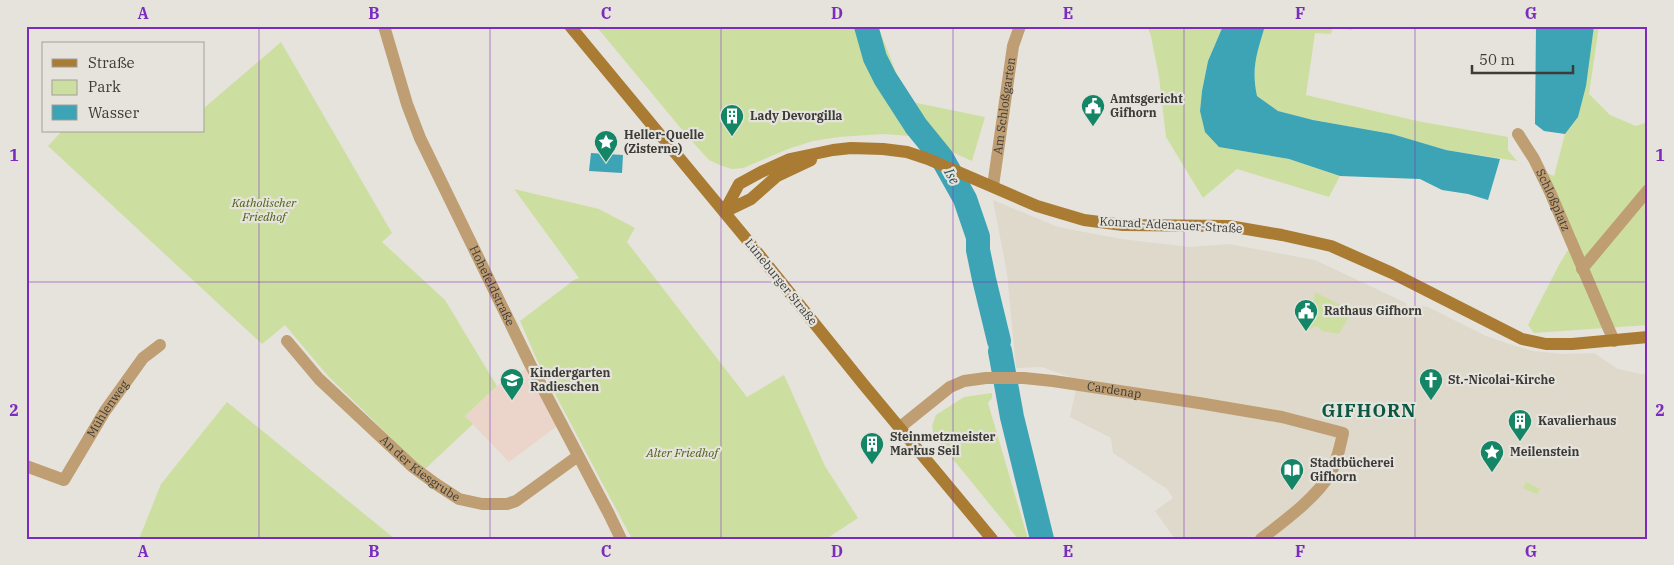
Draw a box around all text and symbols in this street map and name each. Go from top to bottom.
text: A [137,3,149,23]
text: B [368,3,380,23]
text: C [601,3,611,23]
text: D [831,3,843,23]
text: E [1063,3,1073,23]
text: F [1295,3,1305,23]
text: G [1525,3,1537,23]
legend [42,42,205,132]
scale bar [1472,42,1573,74]
text: 50 m [1479,50,1515,69]
text: Straße [88,53,135,72]
street label: Am Schloßgarten [990,56,1018,155]
text: Park [88,77,121,96]
place label: Amtsgericht Gifhorn [1110,91,1183,120]
public building icon: Amtsgericht Gifhorn [1080,93,1106,127]
text: Wasser [88,103,139,122]
building icon: Lady Devorgilla [719,103,745,137]
place label: Lady Devorgilla [750,108,843,123]
place label: Heller-Quelle (Zisterne) [624,127,704,156]
place icon: Heller-Quelle (Zisterne) [593,129,619,163]
text: 1 [9,145,19,165]
text: 1 [1655,145,1665,165]
water label: Ise [940,164,964,188]
street label: Schloßplatz [1533,166,1574,233]
park label: Katholischer Friedhof [231,195,297,224]
street label: Konrad-Adenauer-Straße [1099,213,1243,236]
street label: Lüneburger Straße [742,235,821,328]
street label: Hohefeldstraße [466,243,518,328]
public building icon: Rathaus Gifhorn [1293,298,1319,332]
place label: Rathaus Gifhorn [1324,303,1422,318]
place label: Kindergarten Radieschen [530,365,610,394]
school or university icon: Kindergarten Radieschen [499,367,525,401]
church icon: St.-Nicolai-Kirche [1418,367,1444,401]
place label: St.-Nicolai-Kirche [1448,372,1555,387]
street label: Mühlenweg [83,377,132,440]
street label: Cardenap [1086,378,1143,401]
district label: GIFHORN [1321,399,1417,422]
text: 2 [9,400,19,420]
text: 2 [1655,400,1665,420]
building icon: Kavalierhaus [1507,408,1533,442]
place label: Kavalierhaus [1538,413,1616,428]
place label: Steinmetzmeister Markus Seil [890,429,996,458]
building icon: Steinmetzmeister Markus Seil [859,431,885,465]
street label: An der Kiesgrube [377,432,463,505]
place icon: Meilenstein [1479,439,1505,473]
place label: Meilenstein [1510,444,1580,459]
park label: Alter Friedhof [645,445,720,460]
place label: Stadtbücherei Gifhorn [1310,455,1394,484]
library icon: Stadtbücherei Gifhorn [1279,457,1305,491]
text: A [137,541,149,561]
text: B [368,541,380,561]
text: C [601,541,611,561]
text: D [831,541,843,561]
text: E [1063,541,1073,561]
text: F [1295,541,1305,561]
text: G [1525,541,1537,561]

